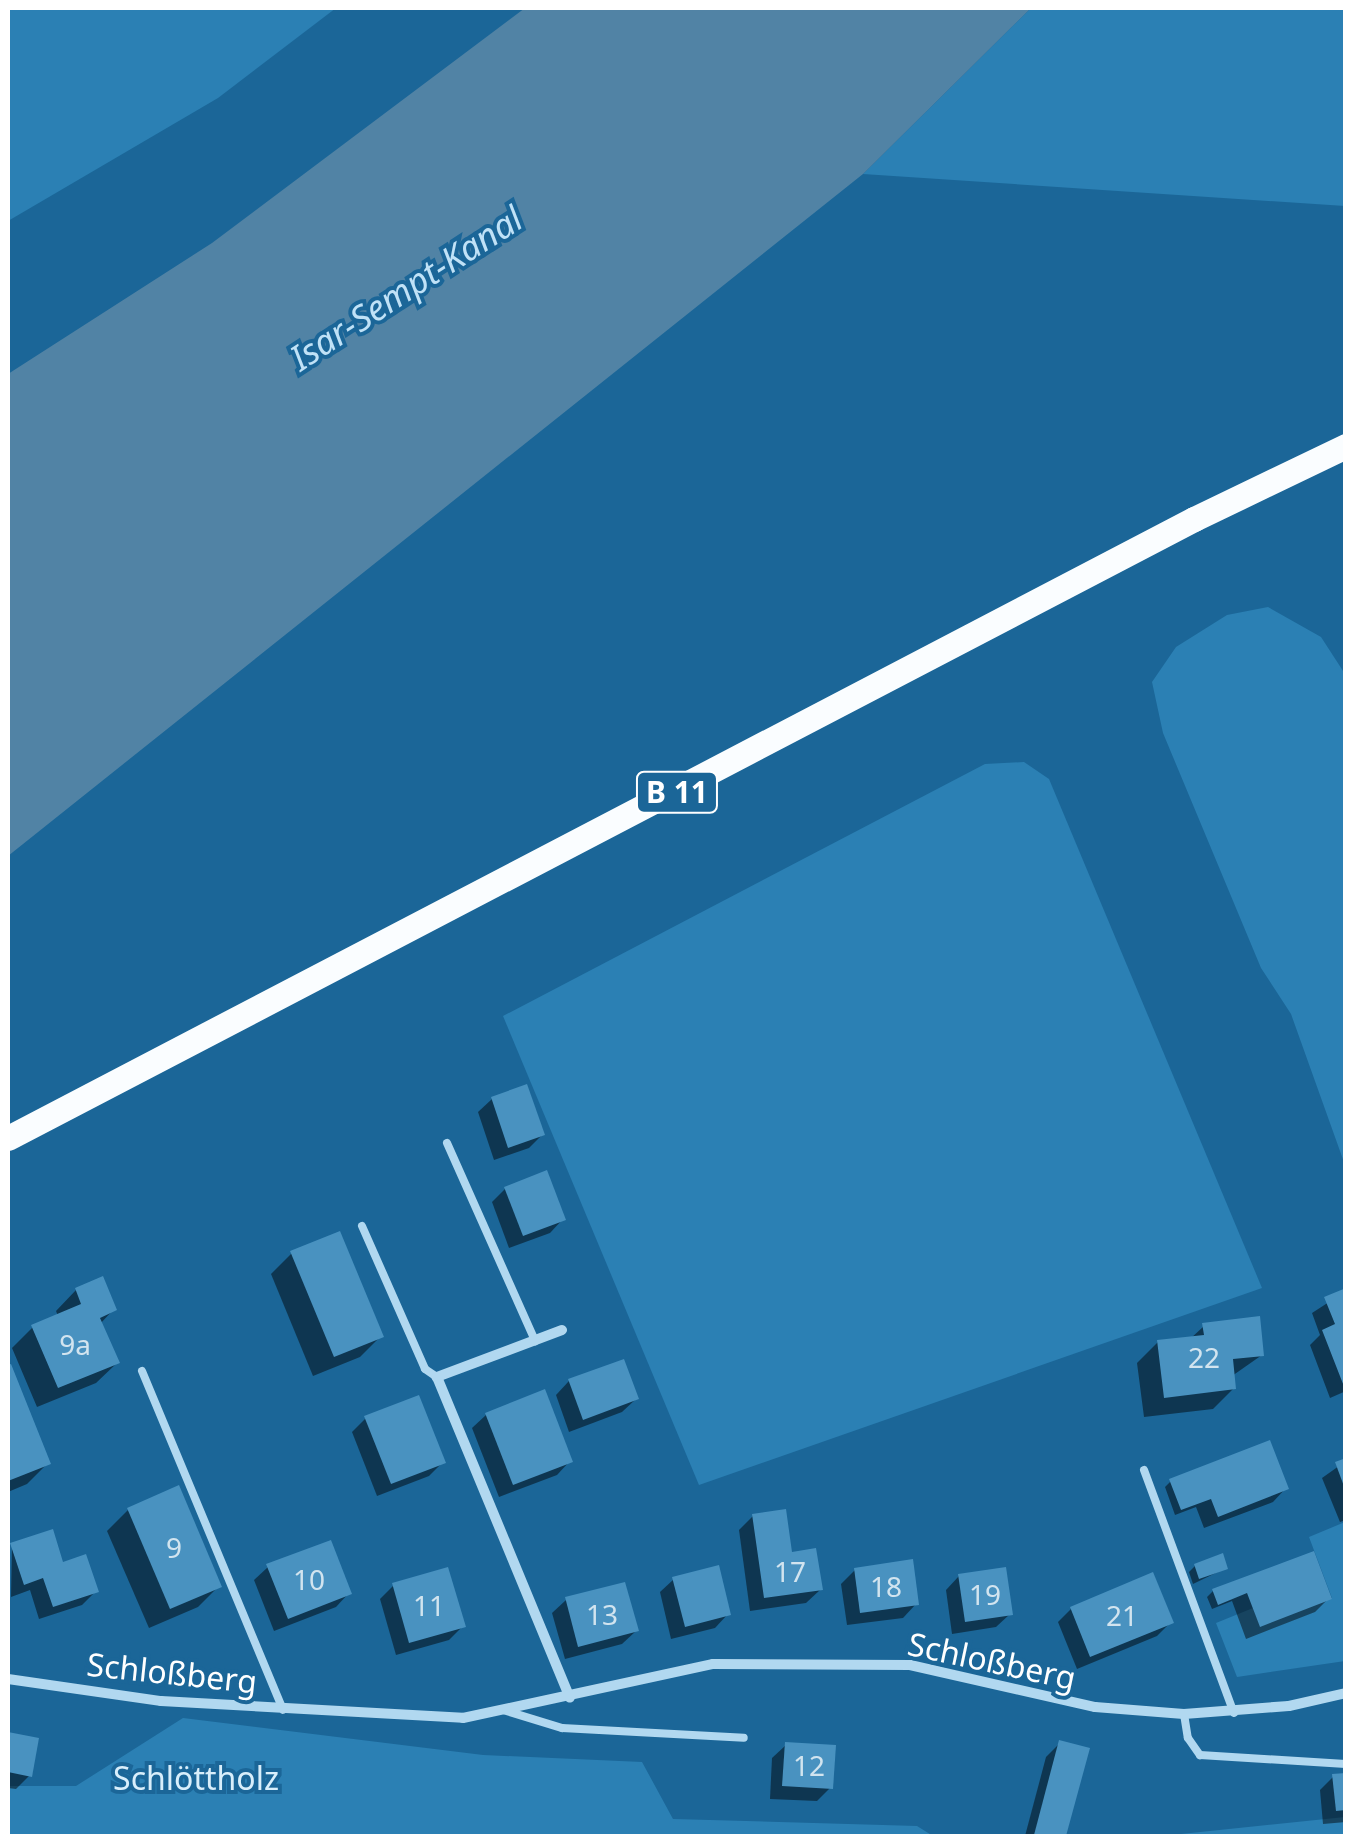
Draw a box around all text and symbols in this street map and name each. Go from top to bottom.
water label: Isar-Sempt-Kanal [282,197,530,379]
road number: B 11 [634,767,720,817]
house number: 9a [59,1327,91,1361]
house number: 22 [1188,1340,1220,1374]
house number: 9 [166,1530,182,1564]
house number: 17 [774,1554,806,1588]
house number: 10 [293,1562,325,1596]
house number: 18 [870,1569,902,1603]
house number: 19 [969,1577,1001,1611]
house number: 11 [413,1588,445,1622]
house number: 13 [586,1597,618,1631]
house number: 21 [1106,1598,1138,1632]
street label: Schloßberg [904,1624,1080,1698]
street label: Schloßberg [85,1645,259,1701]
house number: 12 [793,1748,825,1782]
park label: Schlöttholz [113,1759,279,1797]

